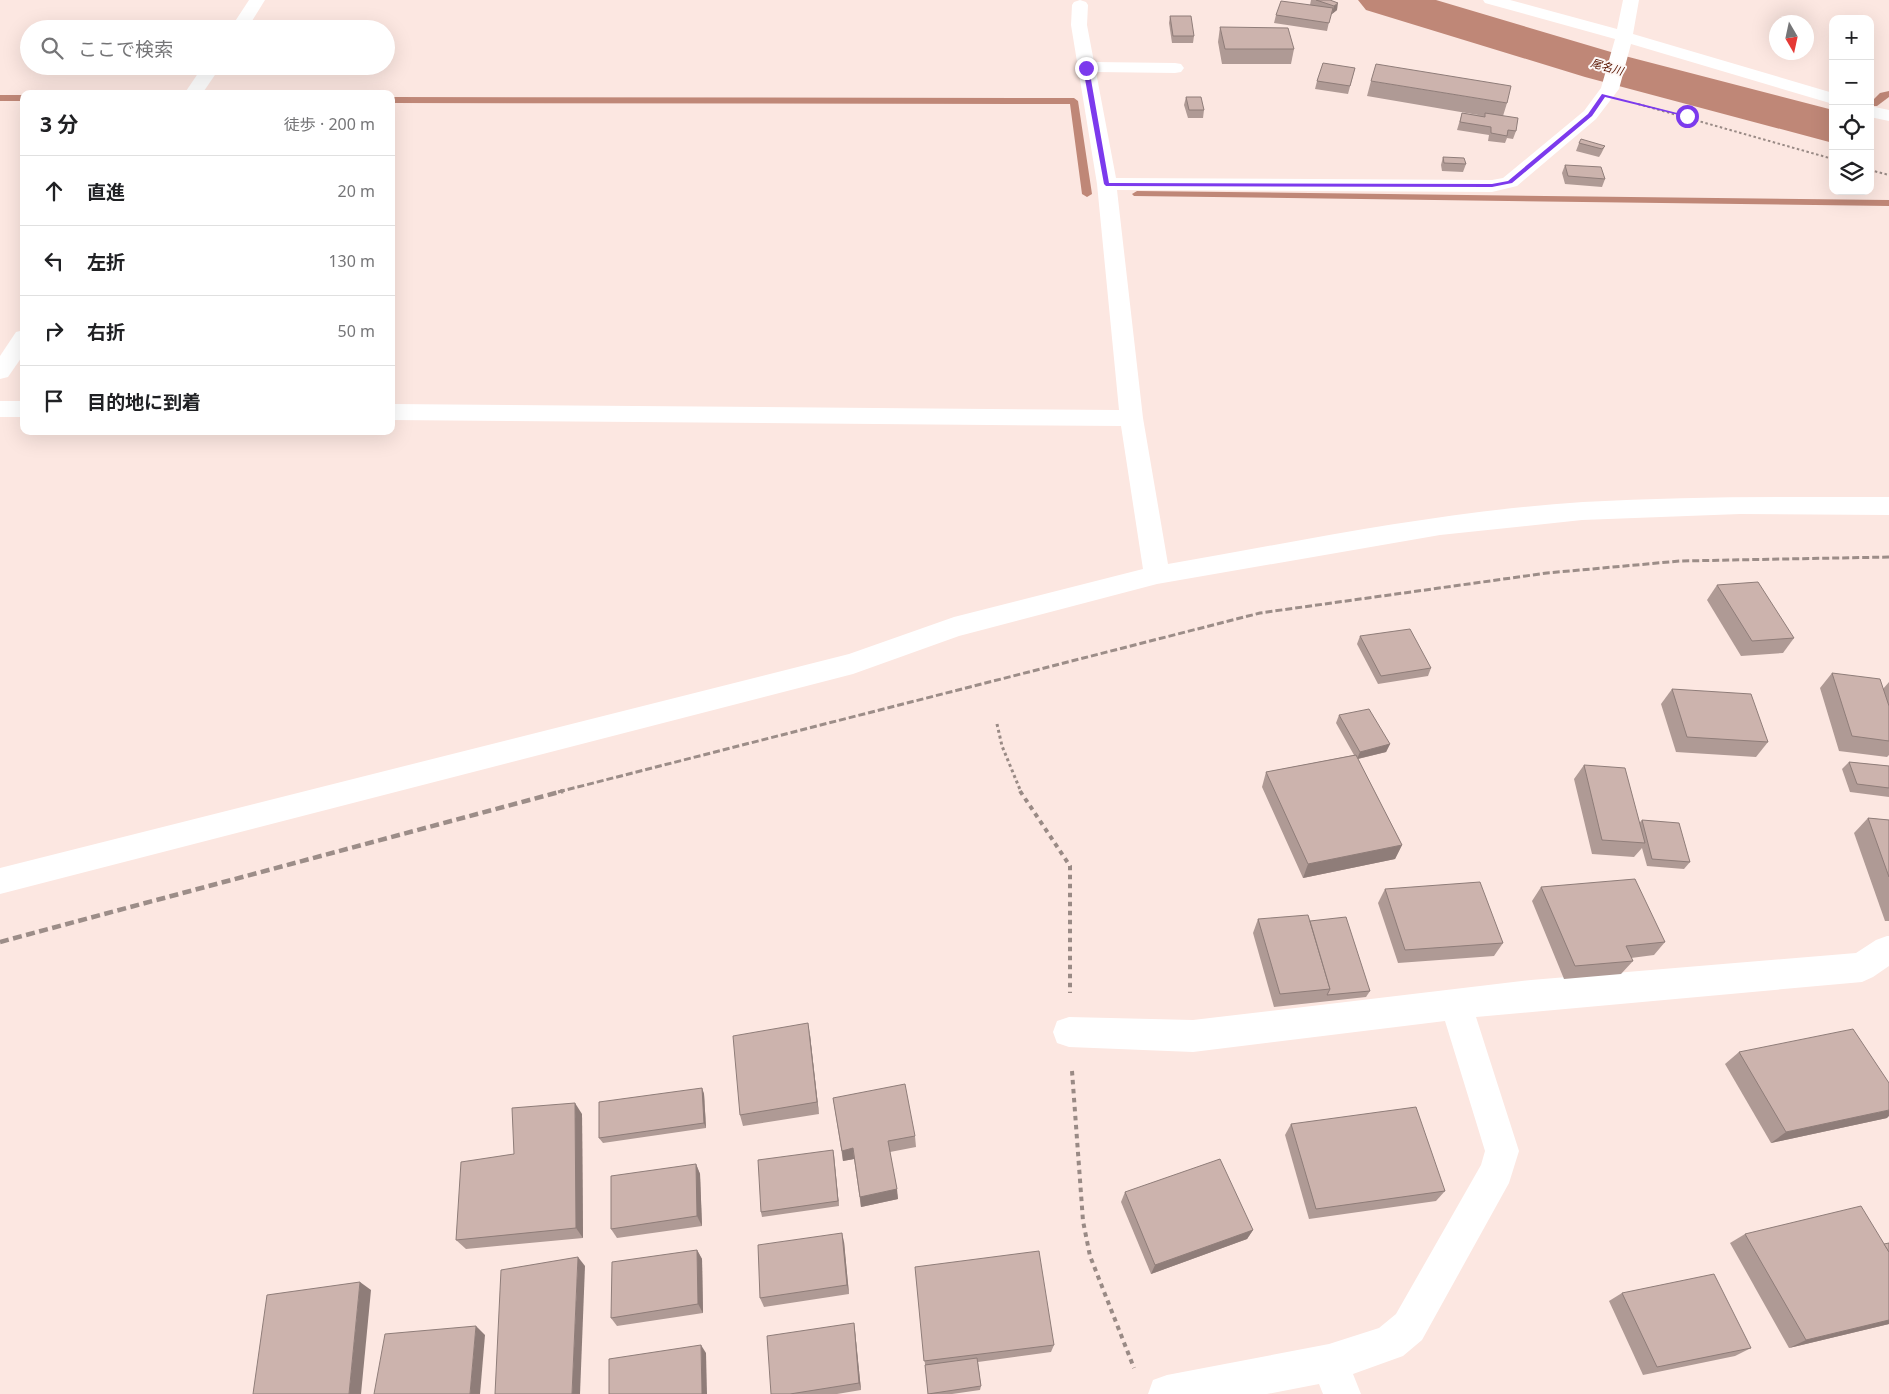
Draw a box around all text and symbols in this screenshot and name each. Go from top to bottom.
north arrow [1769,15,1814,60]
map controls [1829,15,1874,195]
button: + [1829,15,1874,60]
search box [20,20,395,75]
icon: search [38,34,66,62]
text: ここで検索 [78,36,173,62]
water label: 尾名川 [1589,55,1626,79]
route end [1075,57,1098,80]
button: − [1829,60,1874,105]
route start [1676,105,1699,128]
button: locate [1829,105,1874,150]
text: 3 分 [40,110,78,138]
text: 徒歩 · 200 m [284,113,375,135]
button: layers [1829,150,1874,195]
icon: ahead [40,177,68,205]
text: 直進 [87,179,125,205]
text: 20 m [338,180,375,202]
icon: left [40,247,68,275]
text: 左折 [87,249,125,275]
text: 130 m [328,250,375,272]
icon: right [40,317,68,345]
text: 右折 [87,319,125,345]
text: 50 m [338,320,375,342]
icon: arrive [40,387,68,415]
text: 目的地に到着 [87,389,201,415]

